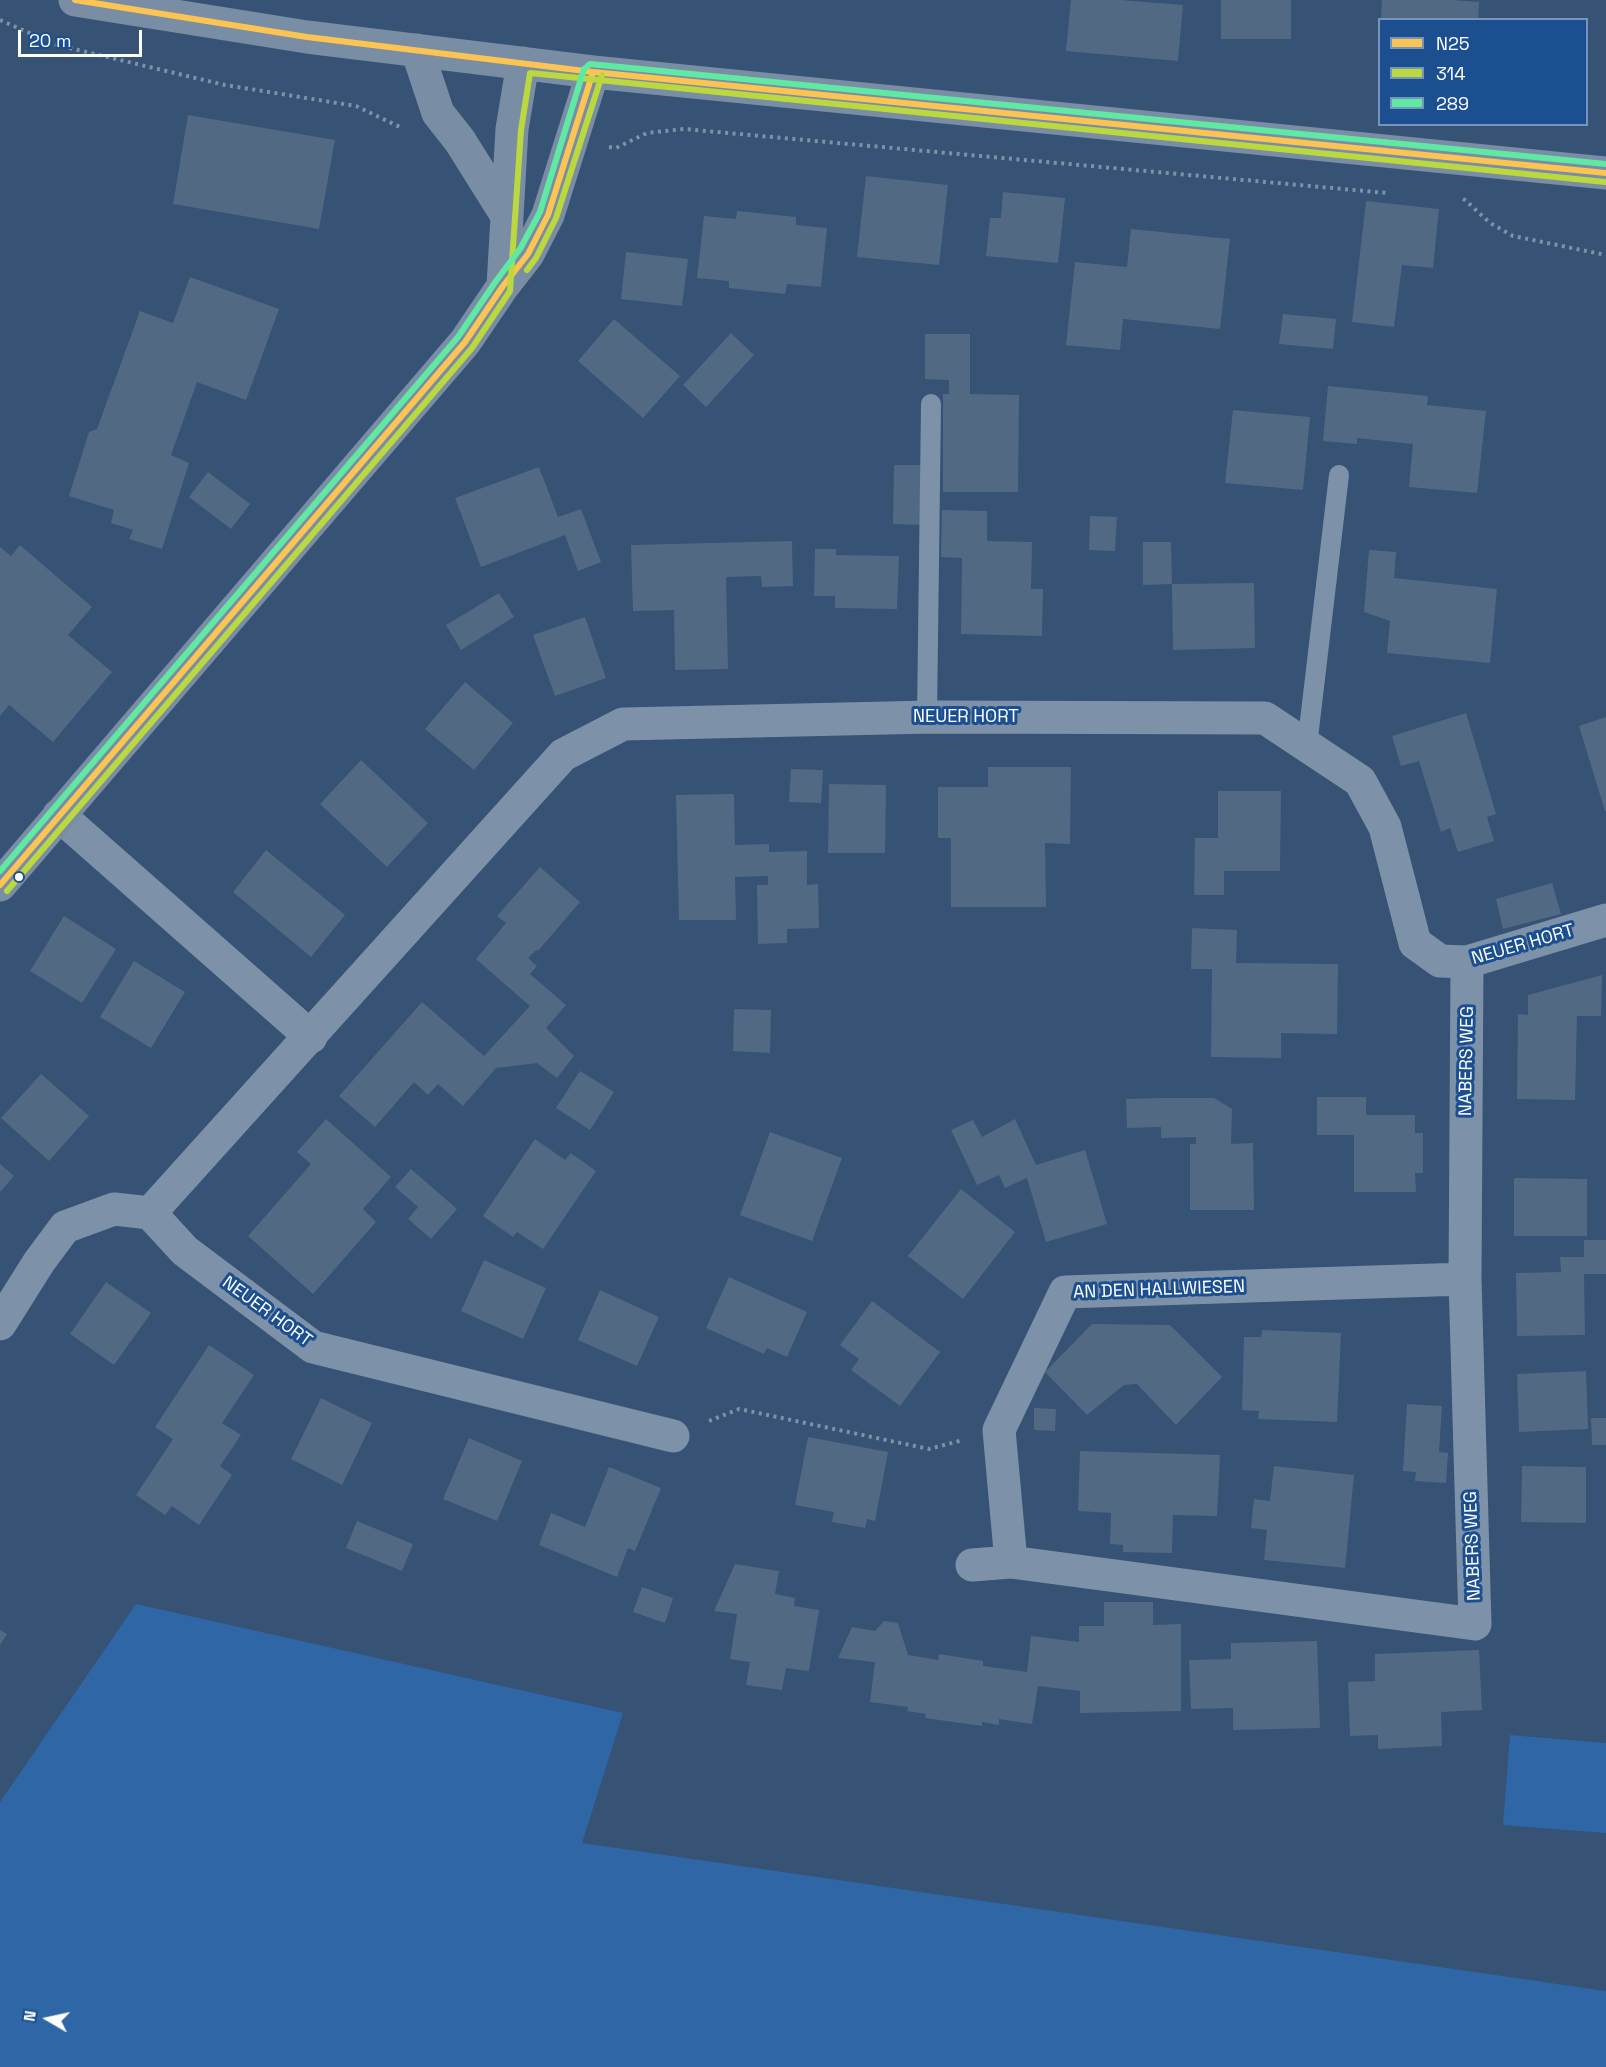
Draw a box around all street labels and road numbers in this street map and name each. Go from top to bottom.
street label: NEUER HORT [913,706,1019,728]
street label: NEUER HORT [1469,920,1577,970]
street label: NABERS WEG [1455,1006,1479,1116]
street label: NEUER HORT [218,1272,316,1352]
street label: AN DEN HALLWIESEN [1073,1276,1245,1304]
street label: NABERS WEG [1460,1491,1486,1601]

